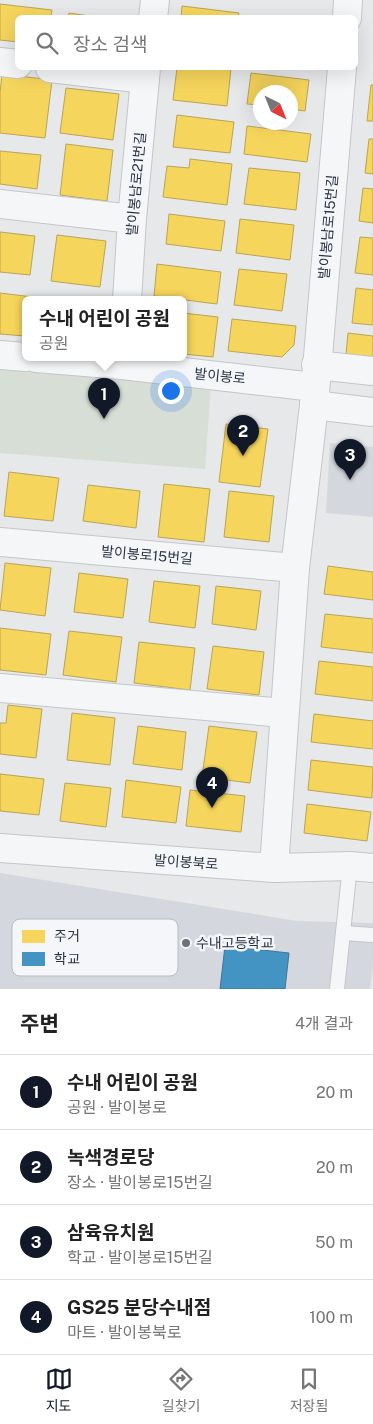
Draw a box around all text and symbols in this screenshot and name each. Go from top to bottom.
search box [15,15,358,70]
icon: search [33,29,61,57]
text: 장소 검색 [73,33,148,55]
north arrow [253,85,298,130]
street label: 발이봉남로21번길 [123,131,149,237]
street label: 발이봉남로15번길 [315,174,341,280]
popup [22,296,187,361]
text: 수내 어린이 공원 [39,307,170,329]
text: 공원 [39,334,68,353]
street label: 발이봉로 [194,365,247,387]
pin: 1 [88,378,120,419]
your location [158,378,184,404]
pin: 2 [227,415,259,456]
pin: 3 [334,439,366,480]
street label: 발이봉로15번길 [101,543,193,567]
pin: 4 [196,767,228,808]
street label: 발이봉북로 [153,852,219,872]
legend [12,919,178,976]
text: 주거 [54,928,80,944]
place label: 수내고등학교 [196,935,273,951]
marker: 수내고등학교 [180,937,192,949]
text: 학교 [54,951,80,967]
text: 주변 [20,1011,59,1036]
text: 4개 결과 [295,1014,353,1033]
text: 수내 어린이 공원 [67,1071,198,1093]
text: 1 [33,1083,39,1102]
text: 20 m [316,1083,353,1102]
text: 공원 · 발이봉로 [67,1098,167,1117]
text: 녹색경로당 [67,1146,154,1168]
text: 2 [31,1158,41,1177]
text: 20 m [316,1158,353,1177]
text: 장소 · 발이봉로15번길 [67,1173,213,1192]
text: 삼육유치원 [67,1221,154,1243]
text: 3 [31,1233,41,1252]
text: 50 m [315,1233,353,1252]
text: 학교 · 발이봉로15번길 [67,1248,213,1267]
text: GS25 분당수내점 [67,1296,211,1318]
text: 4 [31,1308,41,1327]
text: 100 m [309,1308,353,1327]
text: 마트 · 발이봉북로 [67,1323,181,1342]
tab: 지도 [45,1365,73,1415]
tab: 길찾기 [162,1365,200,1415]
tab: 저장됨 [290,1365,328,1415]

